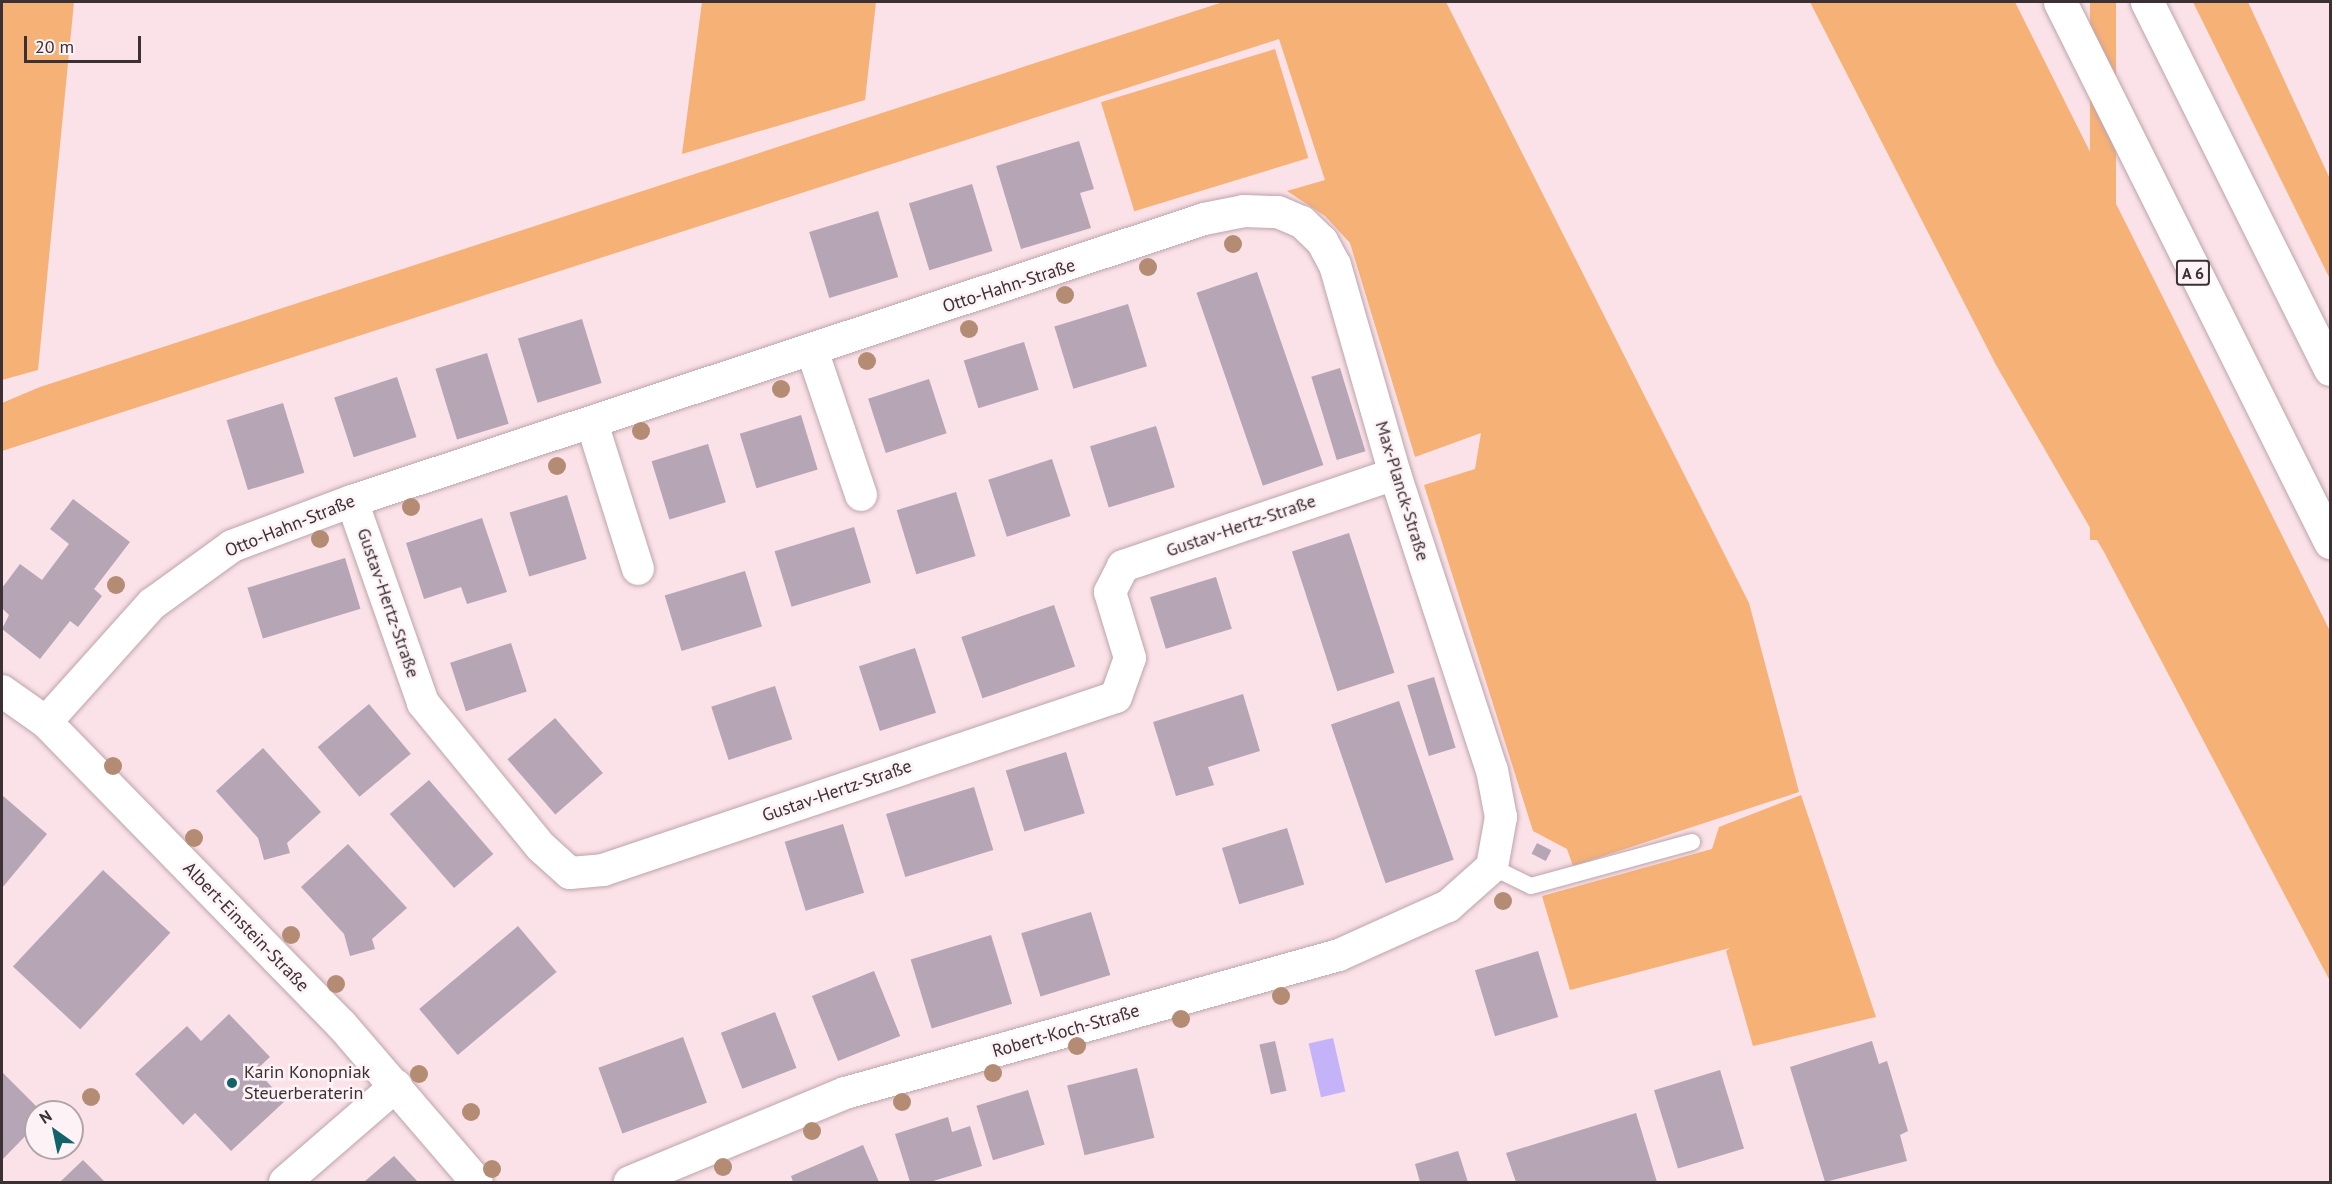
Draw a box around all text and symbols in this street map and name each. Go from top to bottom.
scale bar [27,24,144,62]
text: 20 m [35,35,74,58]
street label: Otto-Hahn-Straße [940,254,1078,318]
road number: A 6 [2175,260,2211,286]
street label: Max-Planck-Straße [1370,418,1434,564]
street label: Otto-Hahn-Straße [222,490,358,562]
street label: Gustav-Hertz-Straße [1163,490,1319,562]
street label: Gustav-Hertz-Straße [352,525,424,681]
street label: Gustav-Hertz-Straße [759,755,915,827]
street label: Albert-Einstein-Straße [179,858,313,996]
street label: Robert-Koch-Straße [990,1000,1142,1062]
place label: Karin Konopniak Steuerberaterin [244,1062,370,1104]
marker: Karin Konopniak Steuerberaterin [225,1076,239,1090]
north arrow [24,1100,84,1160]
text: N [35,1105,55,1128]

